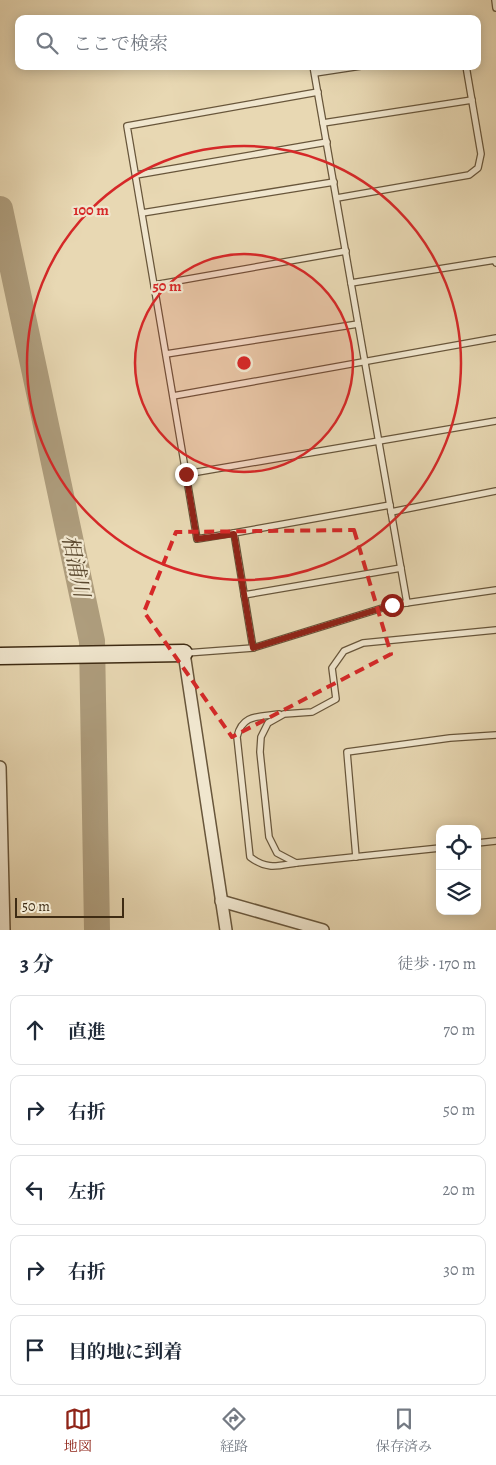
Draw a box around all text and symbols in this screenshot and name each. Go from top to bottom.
search box [15,15,481,70]
icon: search [33,29,61,57]
text: ここで検索 [73,31,168,57]
text: 100 m [73,200,109,220]
text: 50 m [152,276,182,296]
centre of rings [235,354,253,372]
route end [175,463,198,486]
water label: 相浦川 [56,532,97,602]
route start [381,594,404,617]
map controls [436,825,481,915]
button: locate [436,825,481,870]
button: layers [436,870,481,915]
scale bar [15,895,124,918]
text: 50 m [22,897,50,916]
text: 3 分 [20,950,54,978]
text: 徒歩 · 170 m [397,953,476,975]
icon: ahead [21,1016,49,1044]
text: 直進 [68,1019,106,1045]
text: 70 m [443,1019,475,1041]
icon: right [21,1096,49,1124]
text: 右折 [68,1099,106,1125]
text: 50 m [443,1099,475,1121]
icon: left [21,1176,49,1204]
text: 左折 [68,1179,106,1205]
text: 20 m [442,1179,475,1201]
icon: right [21,1256,49,1284]
text: 右折 [68,1259,106,1285]
text: 30 m [443,1259,475,1281]
icon: arrive [21,1336,49,1364]
text: 目的地に到着 [68,1339,182,1365]
tab: 地図 [64,1405,92,1456]
tab: 経路 [220,1405,248,1456]
tab: 保存済み [376,1405,432,1456]

